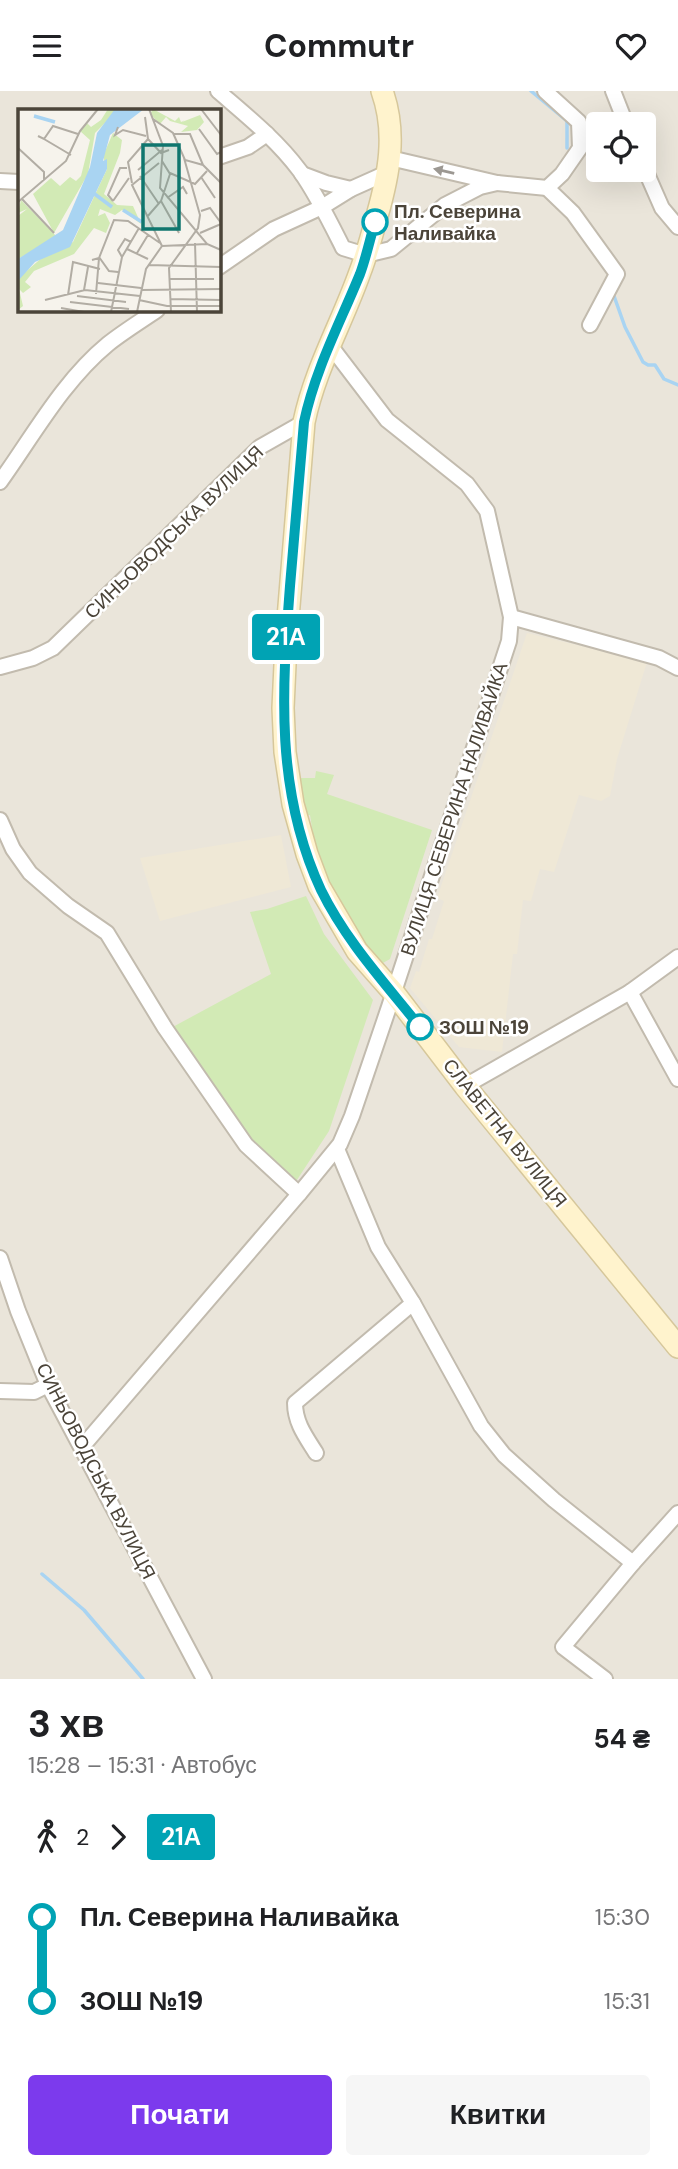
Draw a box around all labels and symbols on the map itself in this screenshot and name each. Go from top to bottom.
inset map [18,109,220,311]
one-way arrow [432,165,454,176]
place label: Пл. Северина Наливайка [394,199,521,246]
marker: Пл. Северина Наливайка [362,209,388,235]
street label: СИНЬОВОДСЬКА ВУЛИЦЯ [79,440,269,624]
line badge: 21А [246,614,326,660]
street label: ВУЛИЦЯ СЕВЕРИНА НАЛИВАЙКА [395,659,513,959]
marker: ЗОШ №19 [407,1014,433,1040]
place label: ЗОШ №19 [439,1015,529,1040]
street label: СЛАВЕТНА ВУЛИЦЯ [437,1054,573,1212]
street label: СИНЬОВОДСЬКА ВУЛИЦЯ [30,1359,162,1583]

